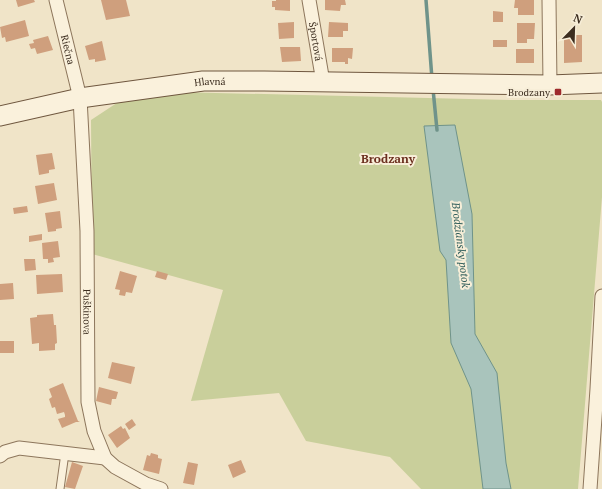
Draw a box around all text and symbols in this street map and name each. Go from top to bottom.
north arrow [554,8,594,48]
text: N [571,11,585,27]
street label: Športová [306,21,326,62]
street label: Riečna [58,33,78,66]
street label: Hlavná [193,74,226,89]
place label: Brodzany [508,86,551,99]
marker: Brodzany [553,87,563,97]
district label: Brodzany [361,151,416,166]
water label: Brodziansky potok [449,201,473,289]
street label: Puškinova [81,289,94,335]

